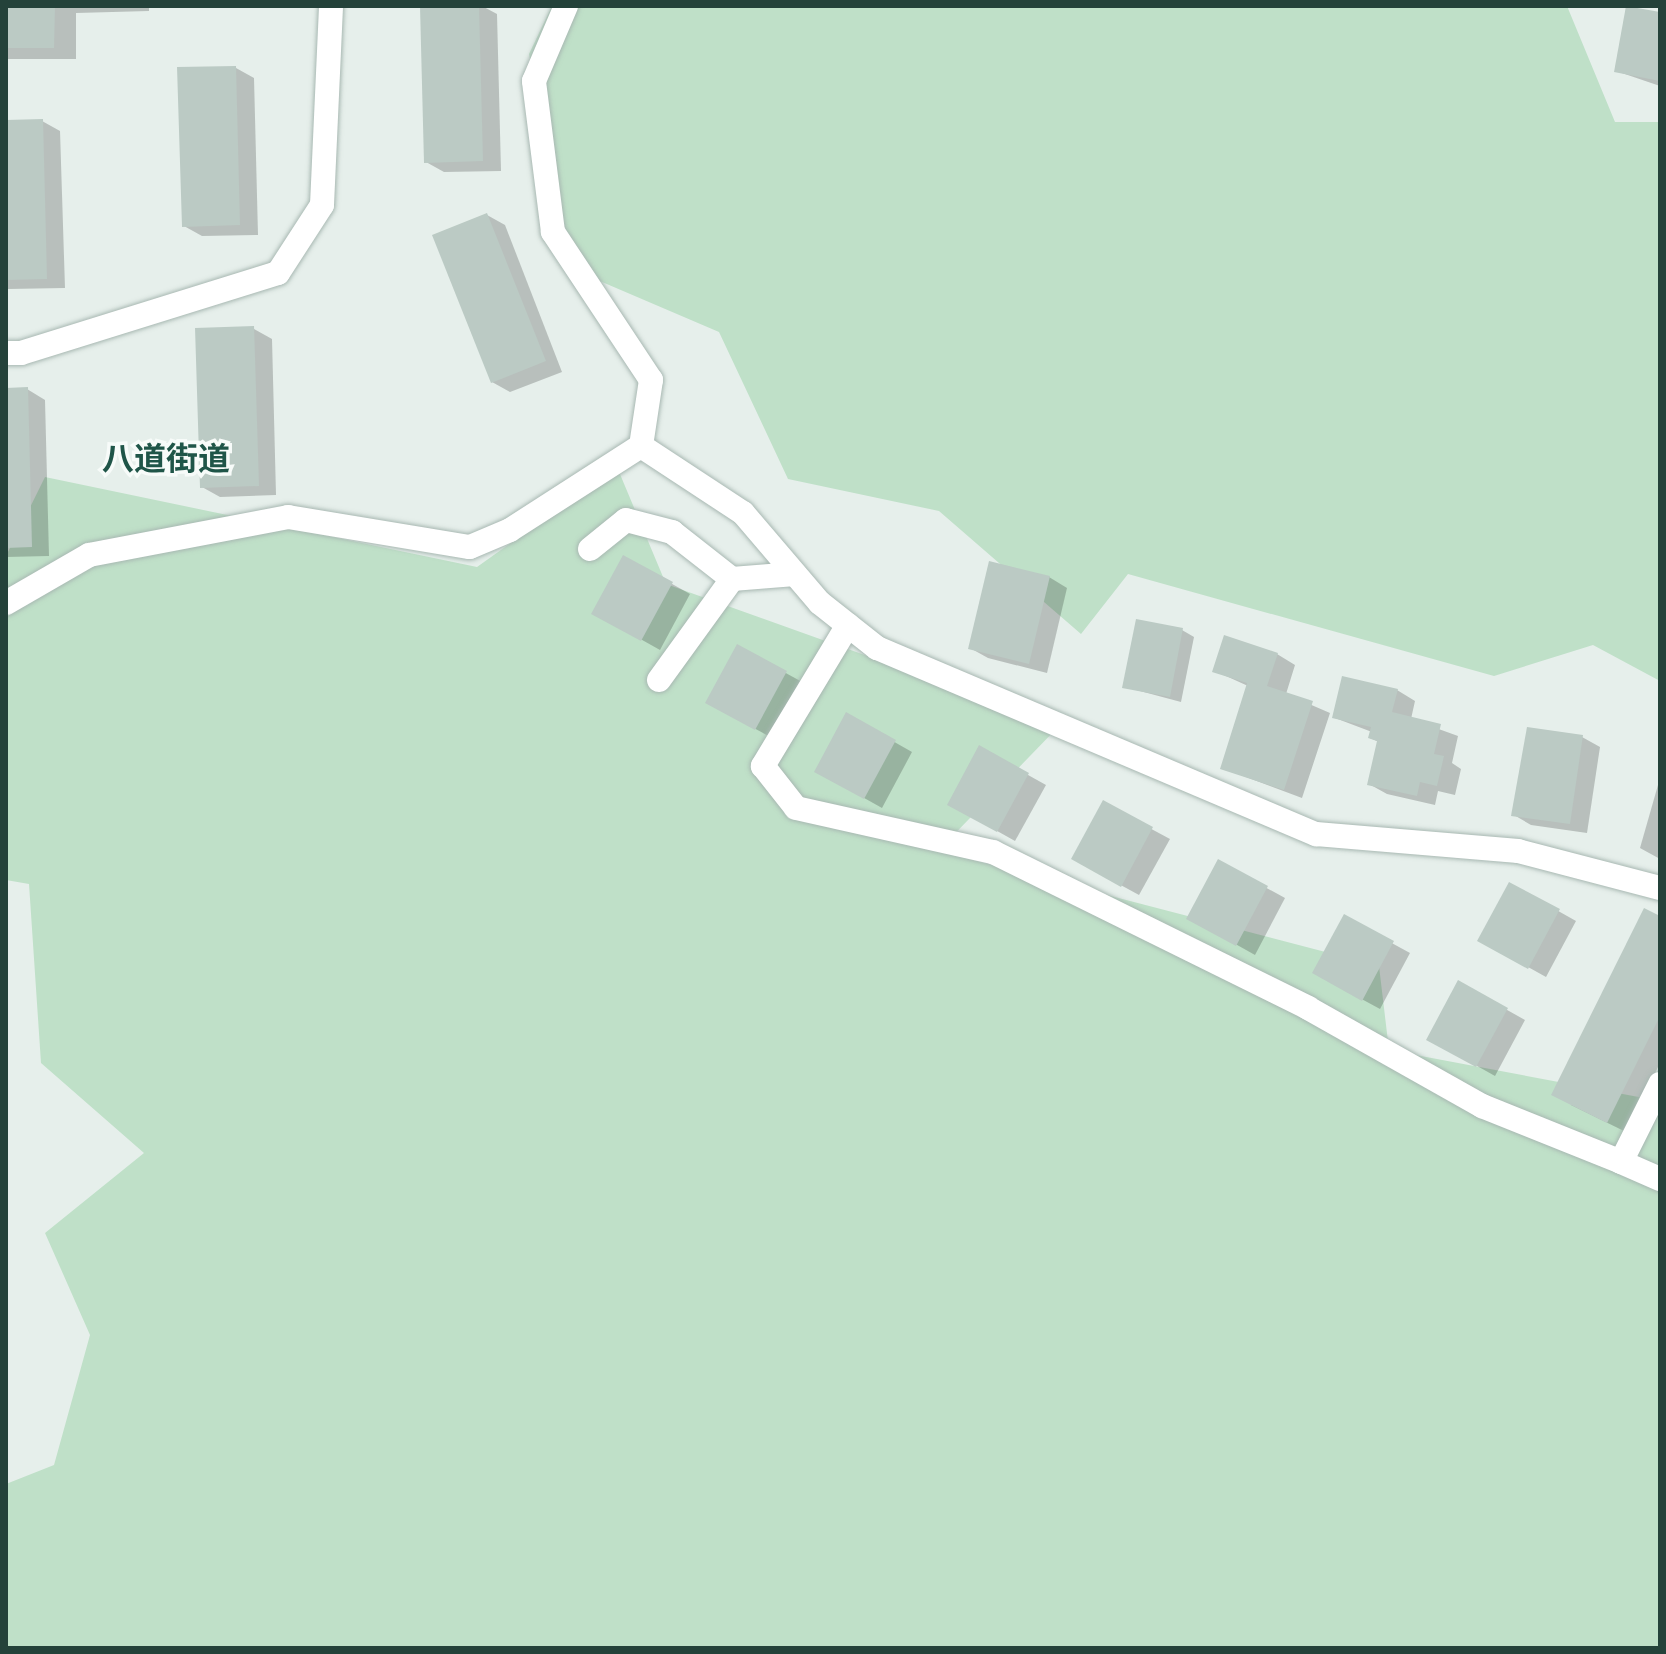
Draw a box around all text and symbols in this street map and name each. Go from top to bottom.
district label: 八道街道 [102,440,230,478]

